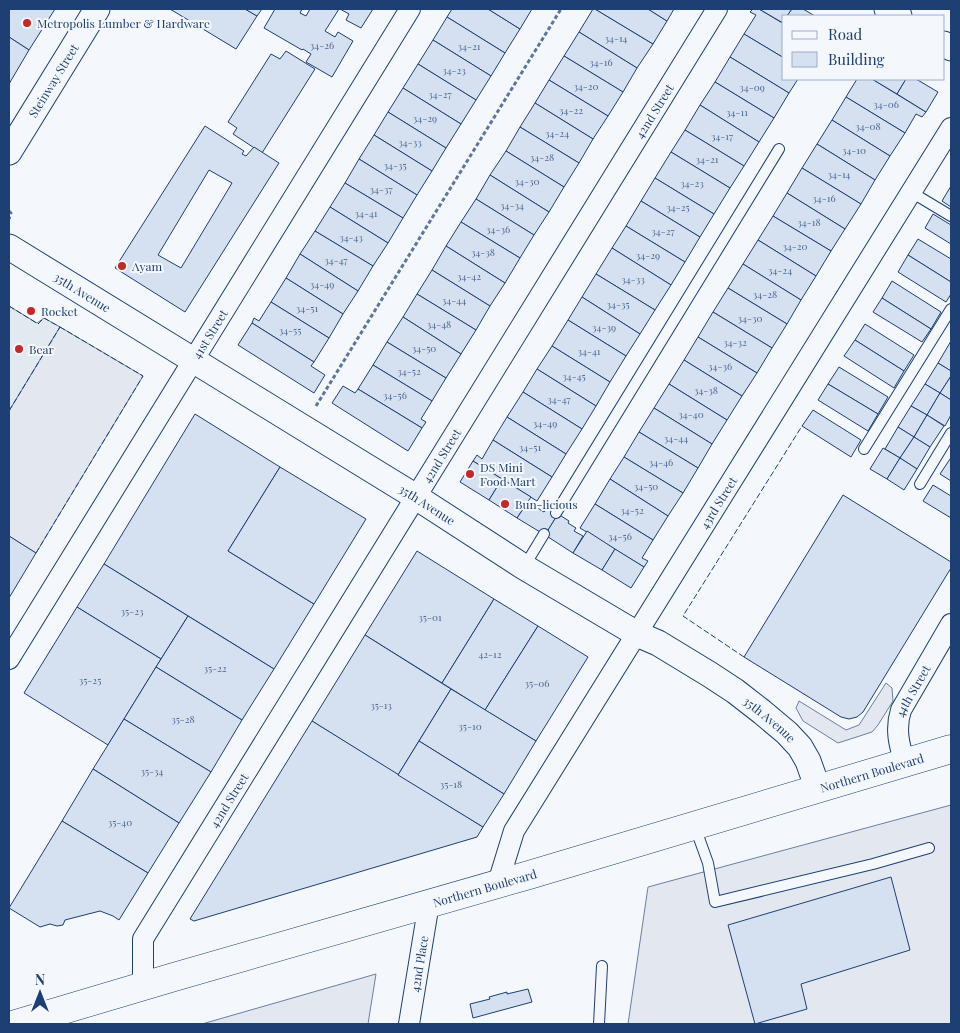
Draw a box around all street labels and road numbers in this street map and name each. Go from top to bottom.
street label: Steinway Street [24,40,82,120]
street label: 42nd Street [631,80,677,141]
street label: 35th Avenue [51,268,114,316]
street label: 41st Street [188,306,231,362]
street label: 42nd Street [418,425,465,486]
street label: 43rd Street [696,473,741,532]
street label: 35th Avenue [396,480,458,528]
street label: 44th Street [891,661,934,719]
street label: 35th Avenue [740,692,800,746]
street label: Northern Boulevard [818,750,926,796]
street label: 42nd Street [206,769,252,830]
street label: Northern Boulevard [431,865,538,910]
street label: 42nd Place [406,934,431,993]

